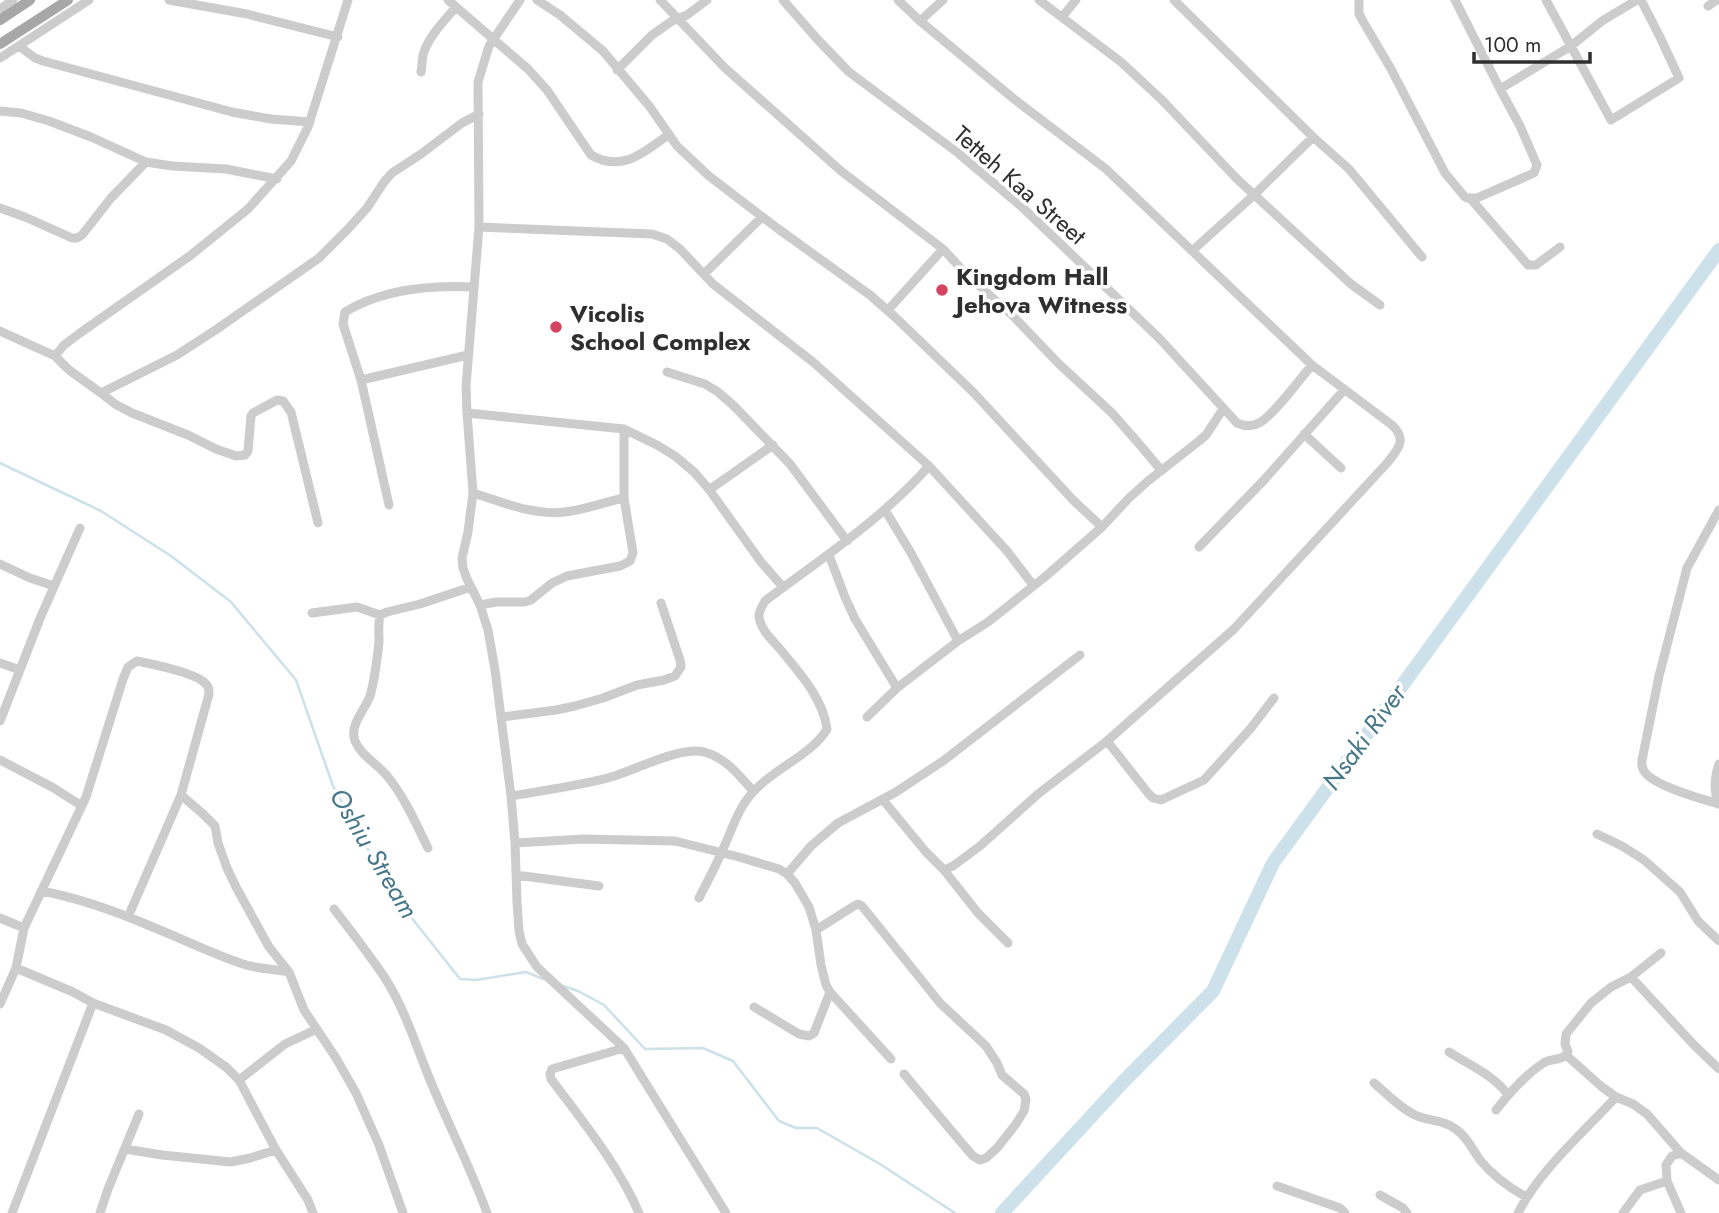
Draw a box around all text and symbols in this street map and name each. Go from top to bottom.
scale bar [1474,21,1590,65]
text: 100 m [1484,30,1541,60]
street label: Tetteh Kaa Street [946,117,1094,253]
place label: Kingdom Hall Jehova Witness [952,259,1127,322]
marker: Kingdom Hall Jehova Witness [934,282,950,298]
place label: Vicolis School Complex [569,296,751,359]
marker: Vicolis School Complex [548,319,564,335]
water label: Nsaki River [1313,675,1416,798]
water label: Oshiu Stream [320,781,428,925]

